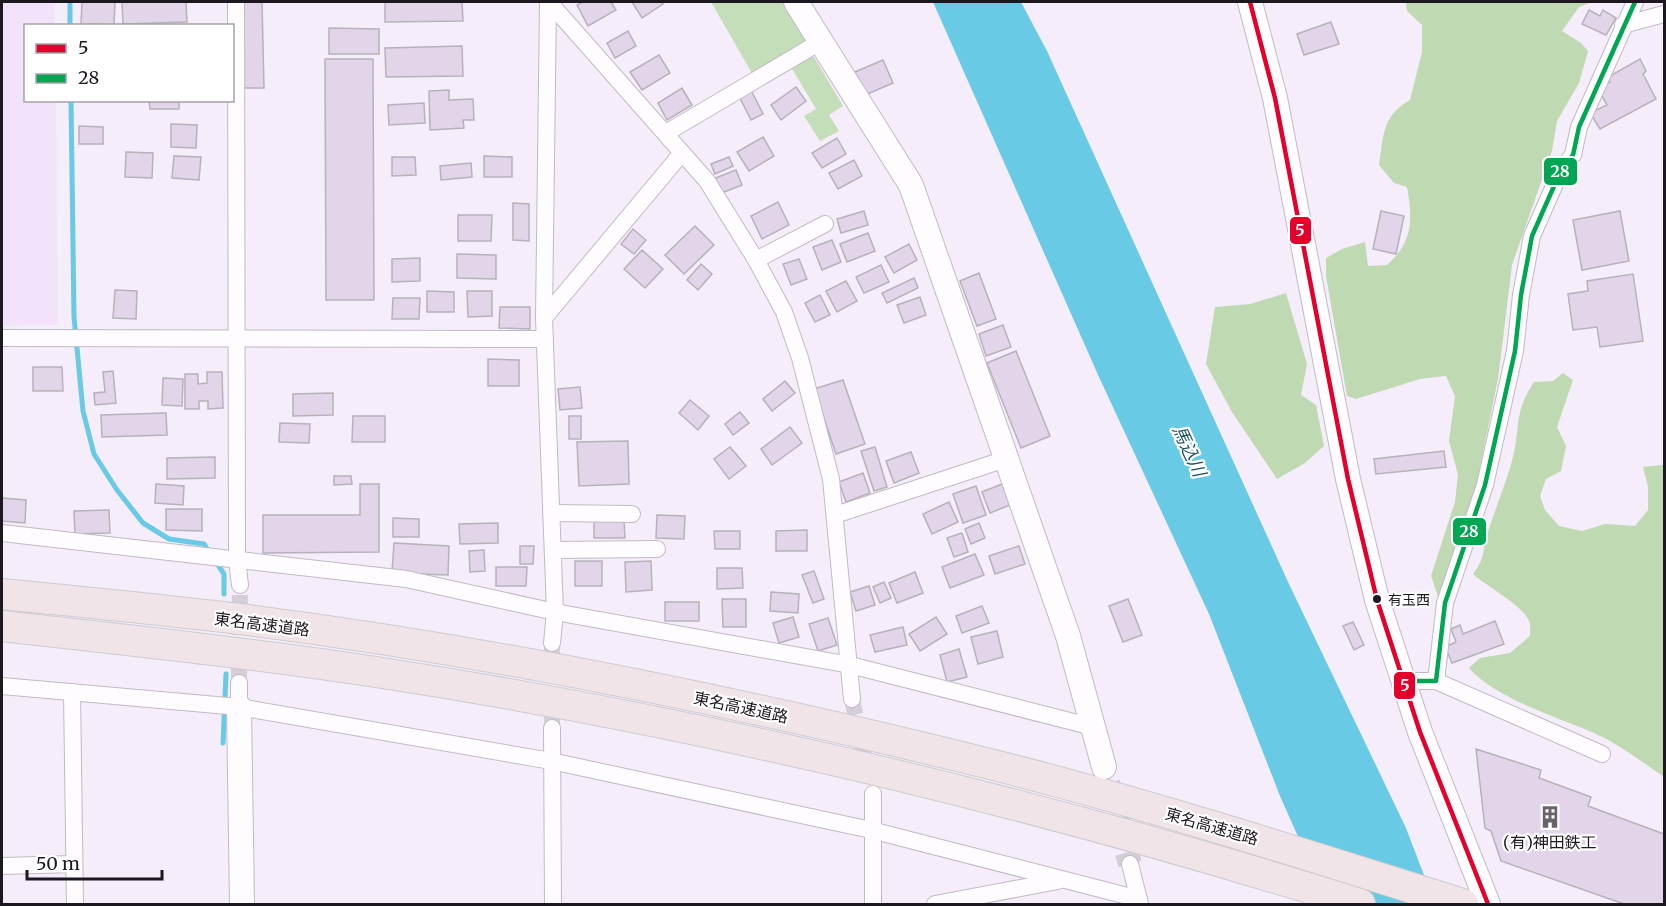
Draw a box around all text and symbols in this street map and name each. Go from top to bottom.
legend [24,24,234,102]
text: 5 [78,36,89,59]
text: 28 [78,66,99,89]
line badge: 28 [1543,157,1578,186]
text: 28 [1550,161,1570,181]
line badge: 5 [1289,216,1312,245]
text: 5 [1295,220,1305,240]
water label: 馬込川 [1168,421,1212,482]
line badge: 28 [1452,517,1487,546]
text: 28 [1459,521,1479,541]
place label: 有玉西 [1388,591,1430,609]
marker: 有玉西 [1371,593,1383,605]
street label: 東名高速道路 [213,608,311,640]
line badge: 5 [1393,671,1416,700]
text: 5 [1400,675,1410,695]
street label: 東名高速道路 [692,687,790,727]
street label: 東名高速道路 [1163,803,1261,849]
building icon: (有)神田鉄工 [1537,804,1563,830]
place label: (有)神田鉄工 [1503,832,1597,852]
scale bar [27,843,162,881]
text: 50 m [36,852,80,875]

